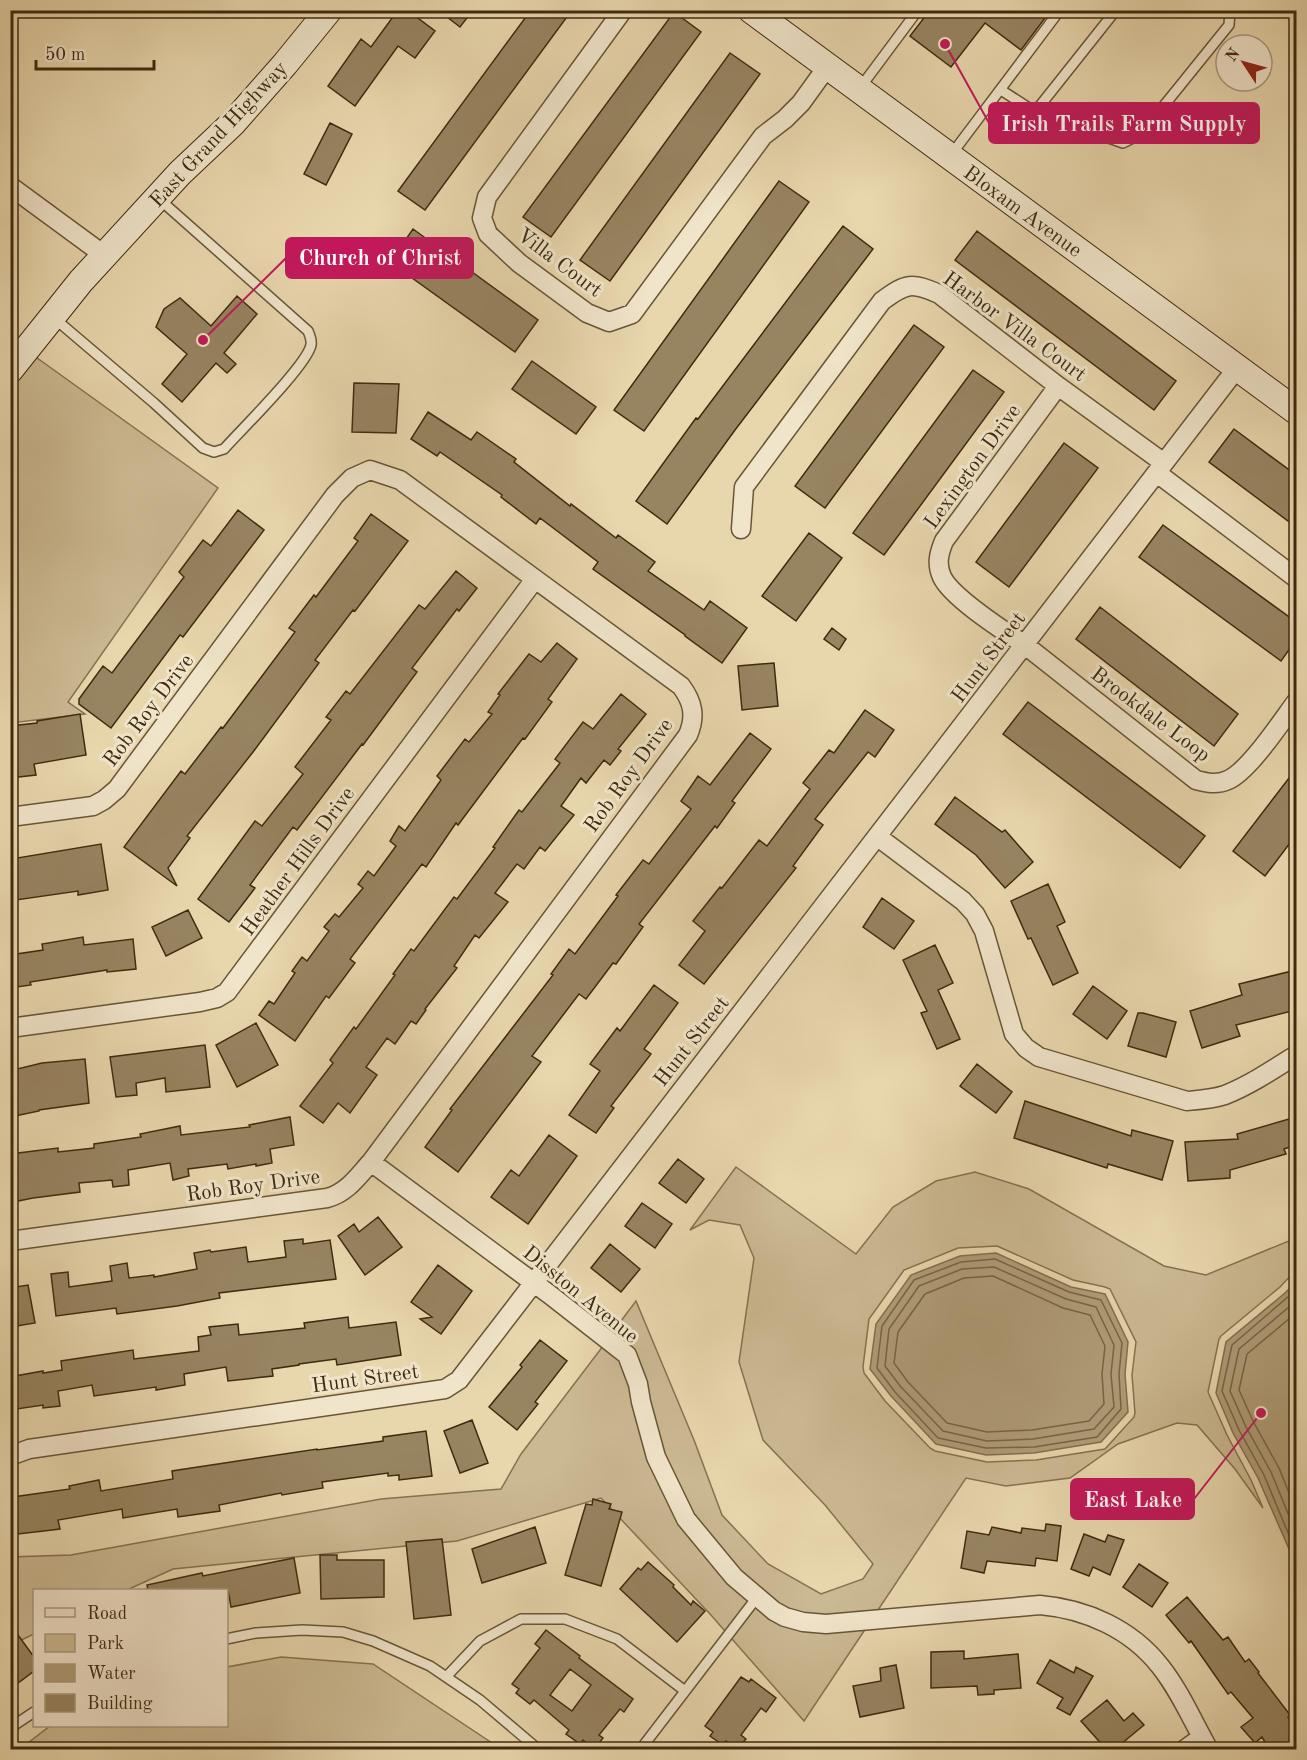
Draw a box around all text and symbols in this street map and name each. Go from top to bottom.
scale bar [36,33,154,71]
north arrow [1214,33,1274,93]
text: N [1223,45,1244,65]
text: 50 m [45,46,85,64]
street label: East Grand Highway [146,58,292,212]
callout: Irish Trails Farm Supply [989,103,1259,143]
text: Irish Trails Farm Supply [1001,114,1247,136]
street label: Bloxam Avenue [959,162,1085,262]
street label: Villa Court [513,225,605,302]
callout: Church of Christ [286,238,473,278]
text: Church of Christ [299,248,461,270]
street label: Harbor Villa Court [939,268,1090,386]
street label: Lexington Drive [921,401,1025,533]
street label: Hunt Street [948,608,1030,707]
street label: Rob Roy Drive [100,651,198,771]
street label: Brookdale Loop [1087,664,1214,767]
street label: Rob Roy Drive [581,715,677,837]
street label: Heather Hills Drive [237,784,359,940]
street label: Hunt Street [651,993,734,1091]
street label: Rob Roy Drive [185,1167,322,1206]
street label: Disston Avenue [518,1242,642,1348]
street label: Hunt Street [310,1362,420,1397]
callout: East Lake [1071,1479,1194,1519]
text: East Lake [1084,1490,1182,1512]
legend [33,1589,228,1727]
text: Road [87,1605,127,1623]
text: Park [87,1635,124,1653]
text: Water [87,1665,136,1683]
text: Building [87,1695,153,1713]

